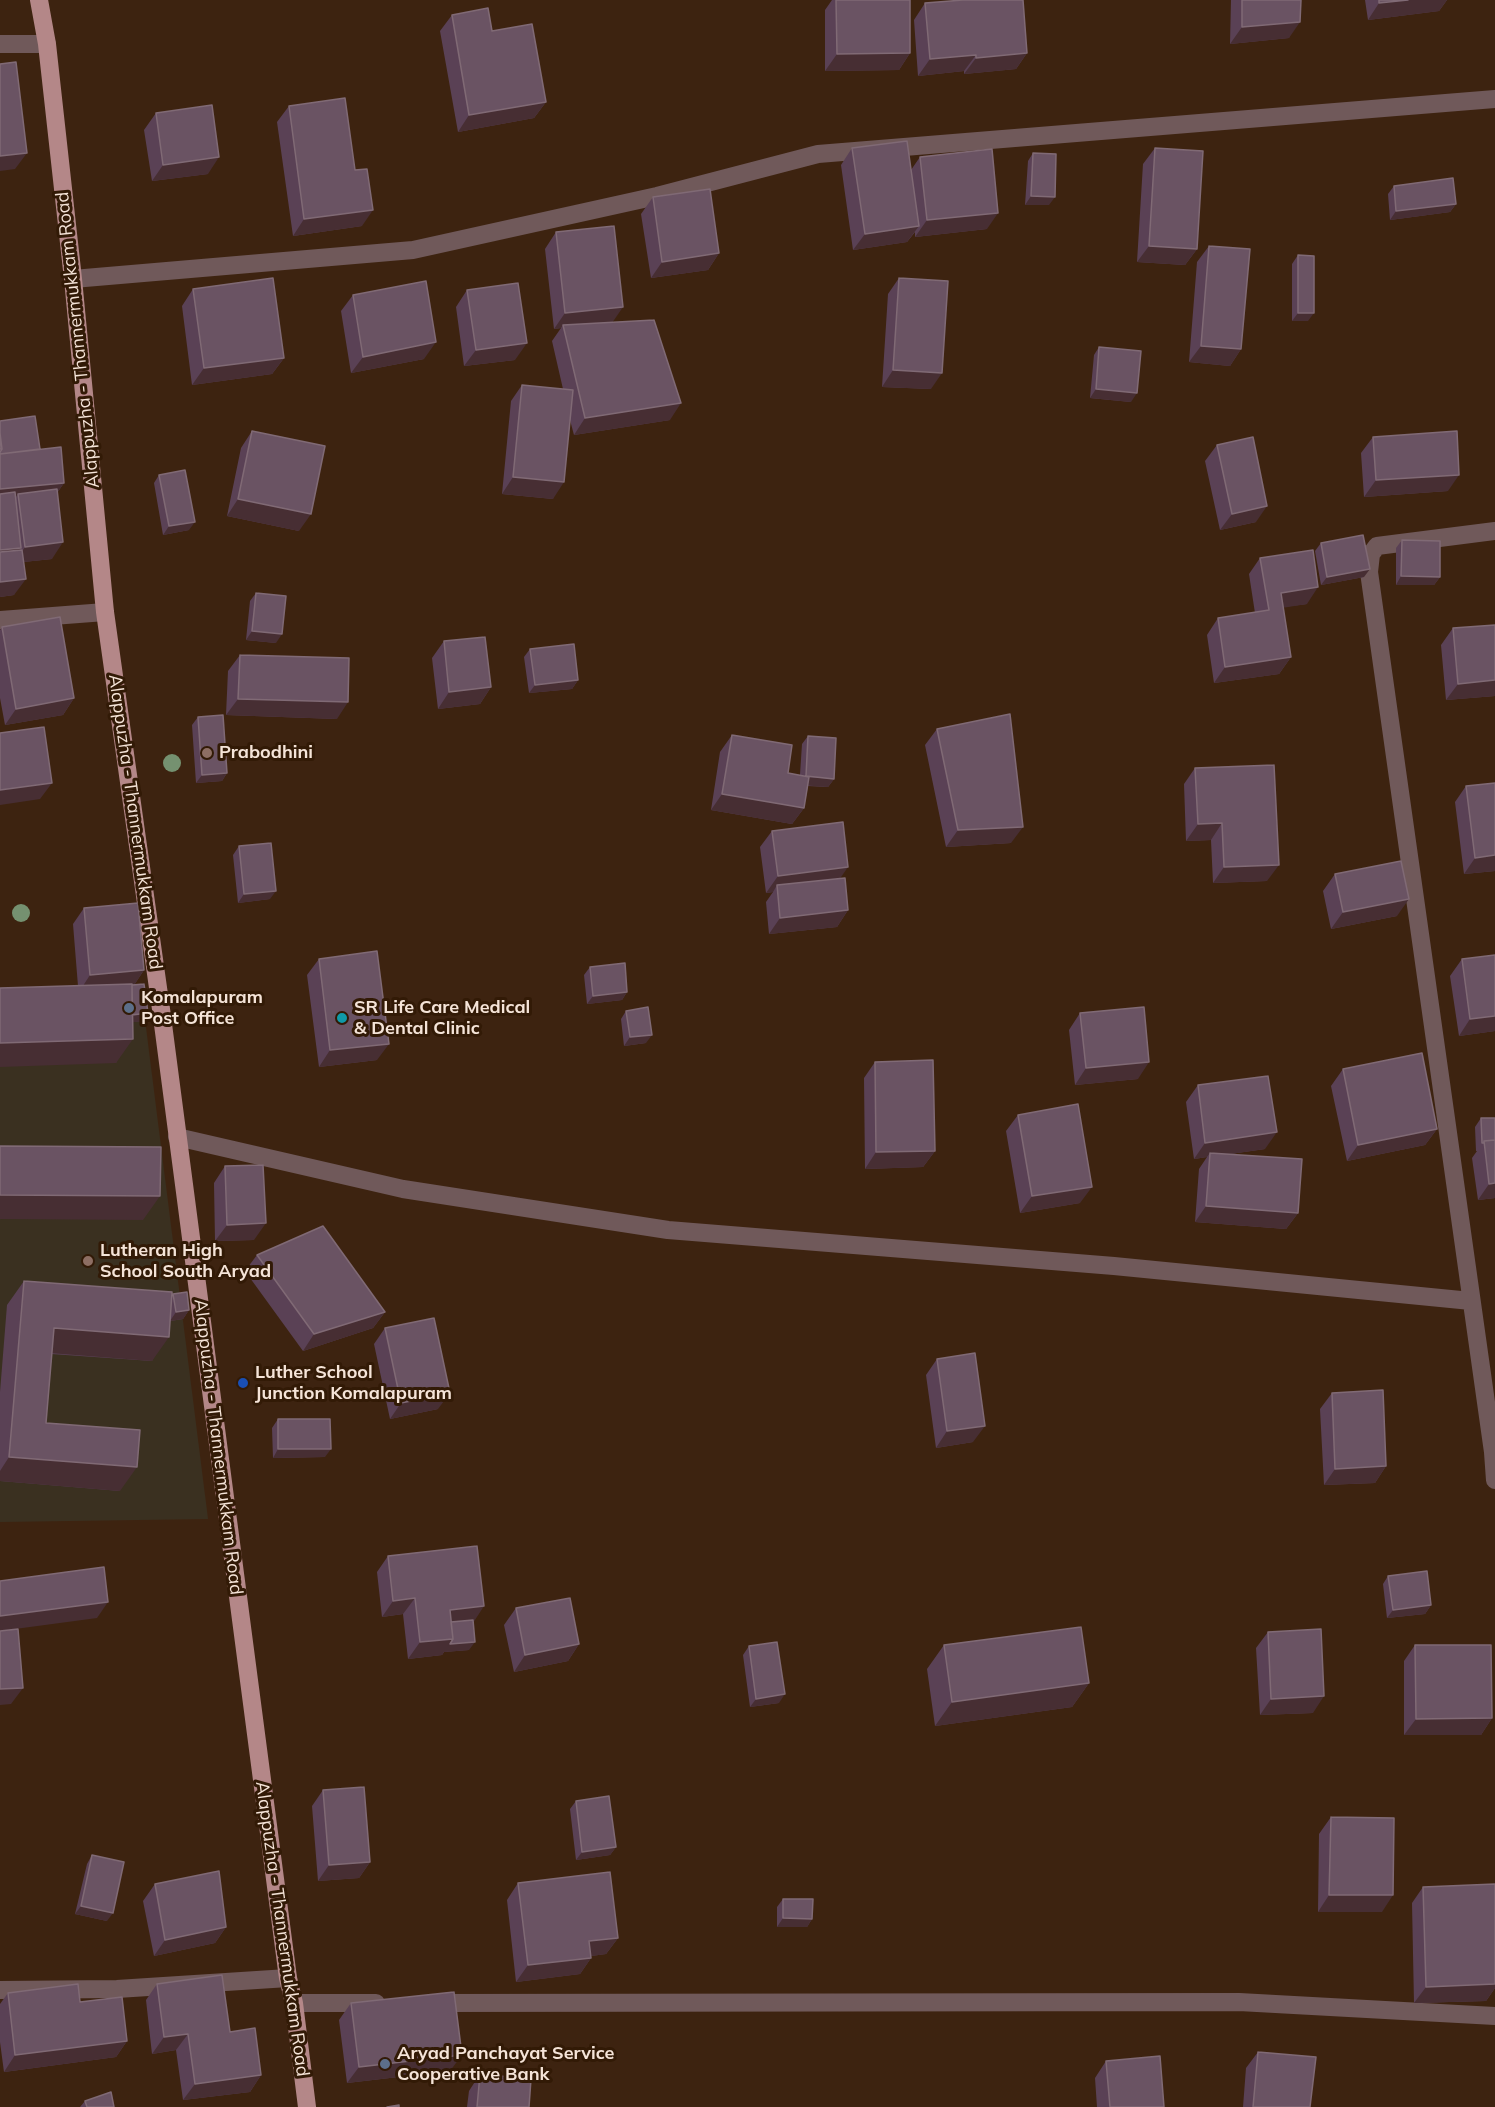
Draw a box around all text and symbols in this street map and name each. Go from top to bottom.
street label: Alappuzha - Thannermukkam Road [52,191,104,489]
street label: Alappuzha - Thannermukkam Road [104,673,166,971]
place label: Prabodhini [219,742,313,764]
marker: Prabodhini [200,746,214,760]
place label: Komalapuram Post Office [141,987,263,1030]
place label: SR Life Care Medical & Dental Clinic [354,997,530,1040]
marker: Komalapuram Post Office [122,1001,136,1015]
marker: SR Life Care Medical & Dental Clinic [335,1011,349,1025]
place label: Lutheran High School South Aryad [100,1240,271,1282]
marker: Lutheran High School South Aryad [81,1254,95,1268]
street label: Alappuzha - Thannermukkam Road [189,1298,247,1596]
place label: Luther School Junction Komalapuram [255,1362,452,1404]
marker: Luther School Junction Komalapuram [236,1376,250,1390]
street label: Alappuzha - Thannermukkam Road [251,1780,313,2078]
place label: Aryad Panchayat Service Cooperative Bank [397,2043,614,2086]
marker: Aryad Panchayat Service Cooperative Bank [378,2057,392,2071]

